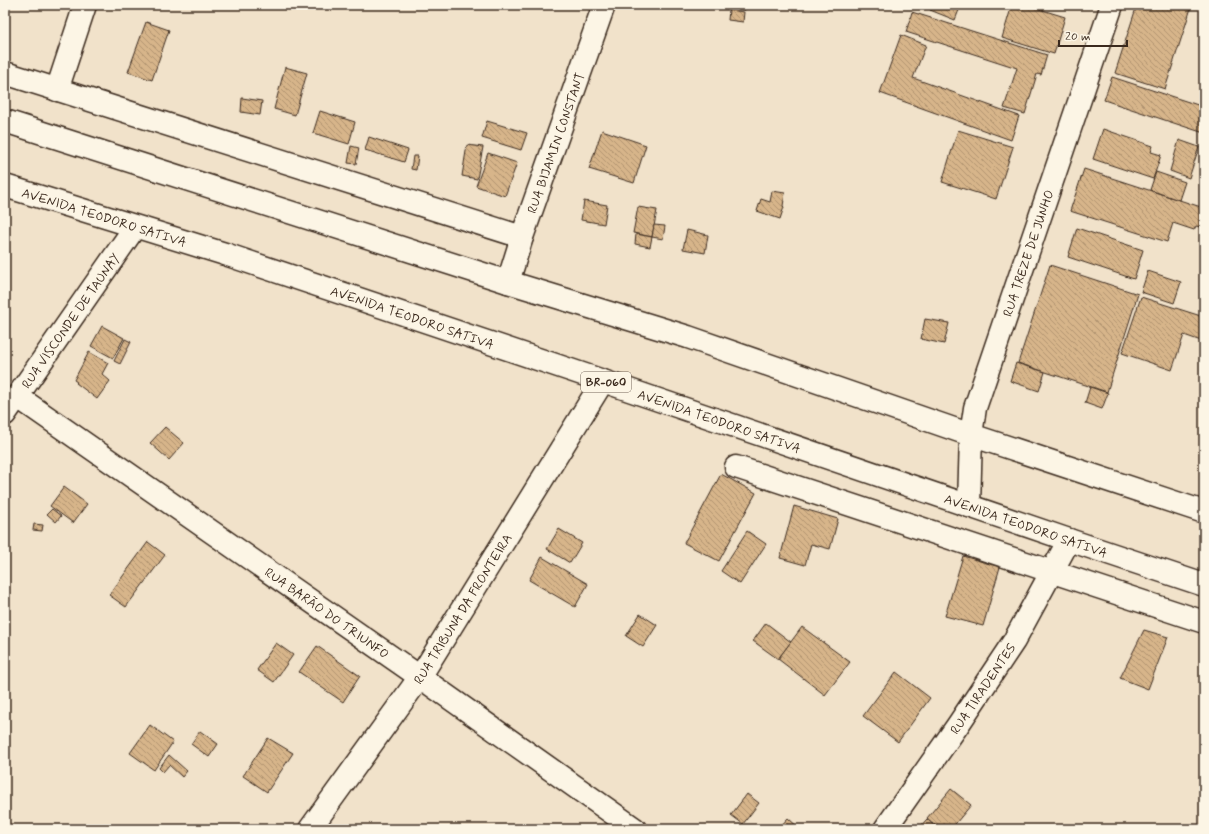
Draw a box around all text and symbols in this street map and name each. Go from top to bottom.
scale bar [1059,22,1127,48]
text: 20 m [1065,29,1091,45]
street label: RUA BIJAMIN CONSTANT [524,70,590,216]
street label: AVENIDA TEODORO SATIVA [20,185,188,252]
street label: RUA TREZE DE JUNHO [1000,188,1059,319]
street label: RUA VISCONDE DE TAUNAY [18,250,124,392]
street label: AVENIDA TEODORO SATIVA [328,283,496,354]
road number: BR-060 [581,372,631,392]
street label: AVENIDA TEODORO SATIVA [635,386,803,458]
street label: AVENIDA TEODORO SATIVA [942,491,1109,562]
street label: RUA TRIBUNA DA FRONTEIRA [410,531,517,688]
street label: RUA BARÃO DO TRIUNFO [261,564,392,663]
street label: RUA TIRADENTES [947,640,1021,738]

